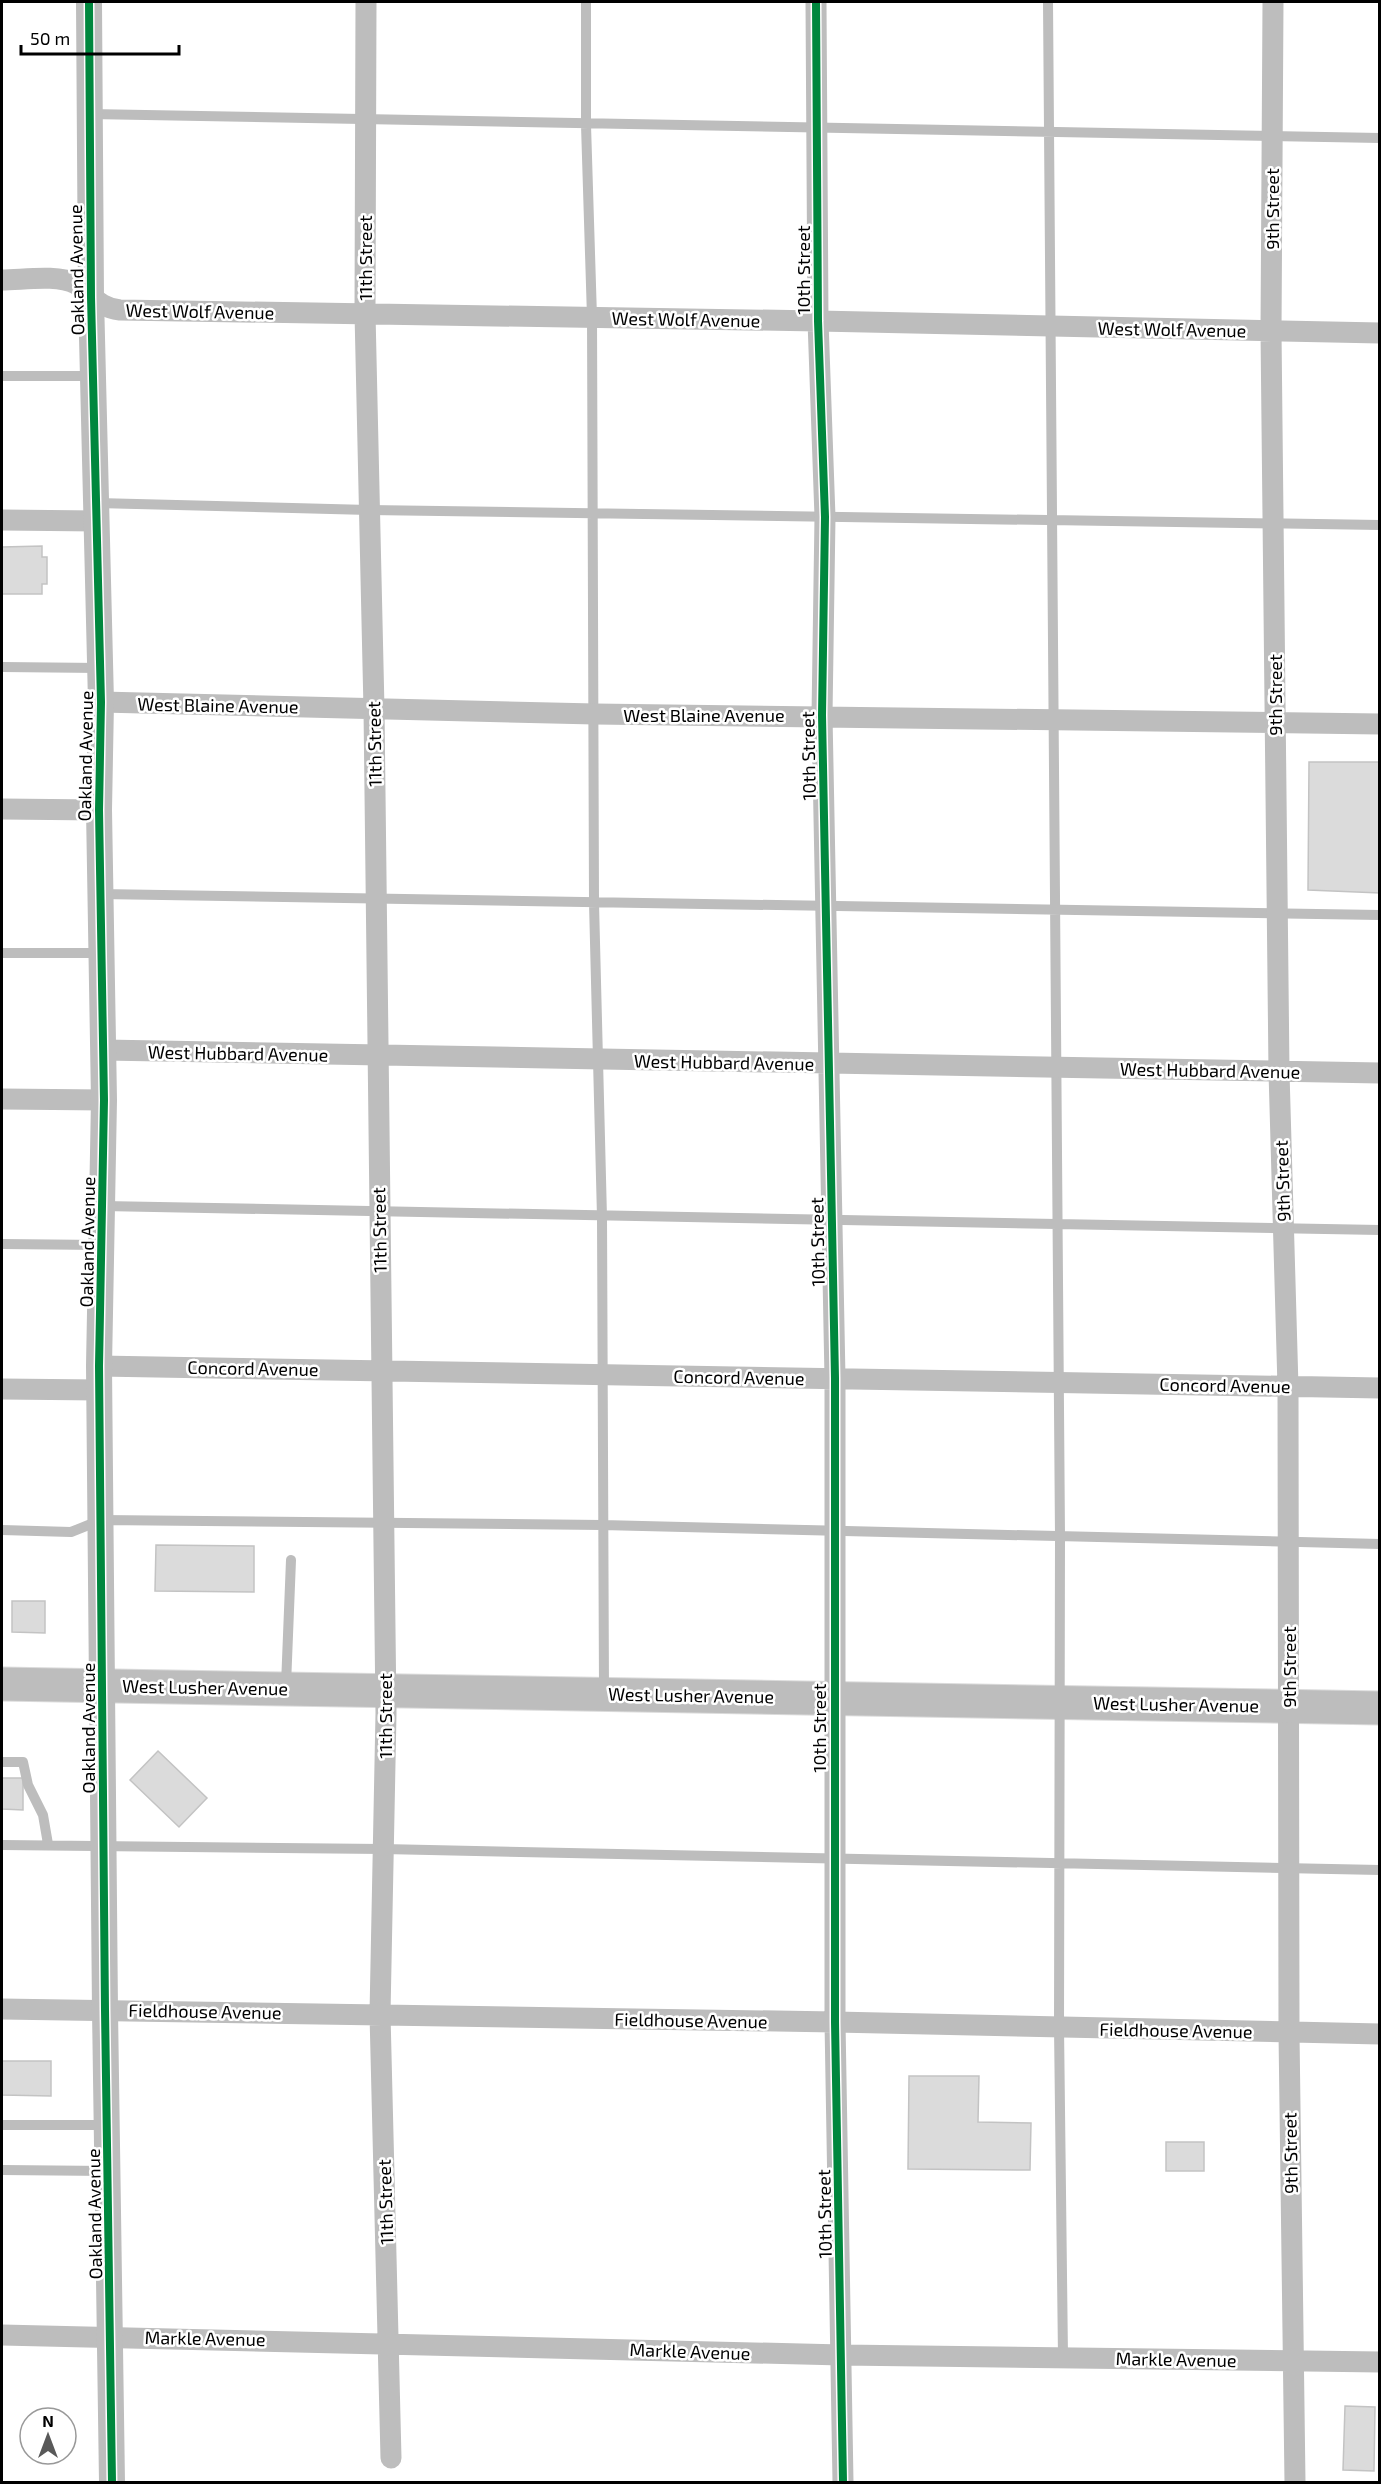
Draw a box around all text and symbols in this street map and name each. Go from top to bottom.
scale bar [21,18,178,56]
text: 50 m [30,27,70,49]
street label: 9th Street [1261,168,1283,250]
street label: Oakland Avenue [64,204,88,336]
street label: 11th Street [354,215,376,301]
street label: 10th Street [792,225,814,315]
street label: West Wolf Avenue [125,299,275,323]
street label: West Wolf Avenue [611,307,761,331]
street label: West Wolf Avenue [1097,317,1247,341]
street label: 9th Street [1264,654,1286,736]
street label: Oakland Avenue [73,690,97,822]
street label: West Blaine Avenue [137,693,299,717]
street label: 11th Street [362,701,386,787]
street label: West Blaine Avenue [623,704,785,726]
street label: 10th Street [796,711,820,801]
street label: West Hubbard Avenue [148,1040,328,1066]
street label: West Hubbard Avenue [634,1049,814,1075]
street label: West Hubbard Avenue [1120,1057,1300,1083]
street label: 9th Street [1270,1140,1294,1222]
street label: Oakland Avenue [75,1176,99,1308]
street label: 11th Street [367,1187,391,1273]
street label: 10th Street [805,1197,829,1287]
street label: Concord Avenue [187,1356,319,1380]
street label: Concord Avenue [673,1365,805,1389]
street label: Concord Avenue [1159,1373,1291,1397]
street label: 9th Street [1278,1626,1300,1708]
street label: Oakland Avenue [77,1663,99,1793]
street label: 11th Street [374,1673,396,1759]
street label: West Lusher Avenue [122,1675,288,1699]
street label: West Lusher Avenue [608,1683,774,1707]
street label: 10th Street [808,1683,830,1773]
street label: West Lusher Avenue [1093,1692,1259,1716]
street label: Fieldhouse Avenue [128,1999,282,2023]
street label: Fieldhouse Avenue [614,2008,768,2032]
street label: Fieldhouse Avenue [1099,2018,1253,2042]
street label: 9th Street [1278,2112,1302,2194]
street label: Oakland Avenue [82,2148,106,2280]
street label: 11th Street [373,2159,397,2245]
street label: 10th Street [812,2169,836,2259]
street label: Markle Avenue [144,2326,266,2350]
street label: Markle Avenue [629,2338,751,2364]
street label: Markle Avenue [1115,2347,1237,2371]
north arrow [18,2406,78,2466]
text: N [42,2411,54,2430]

